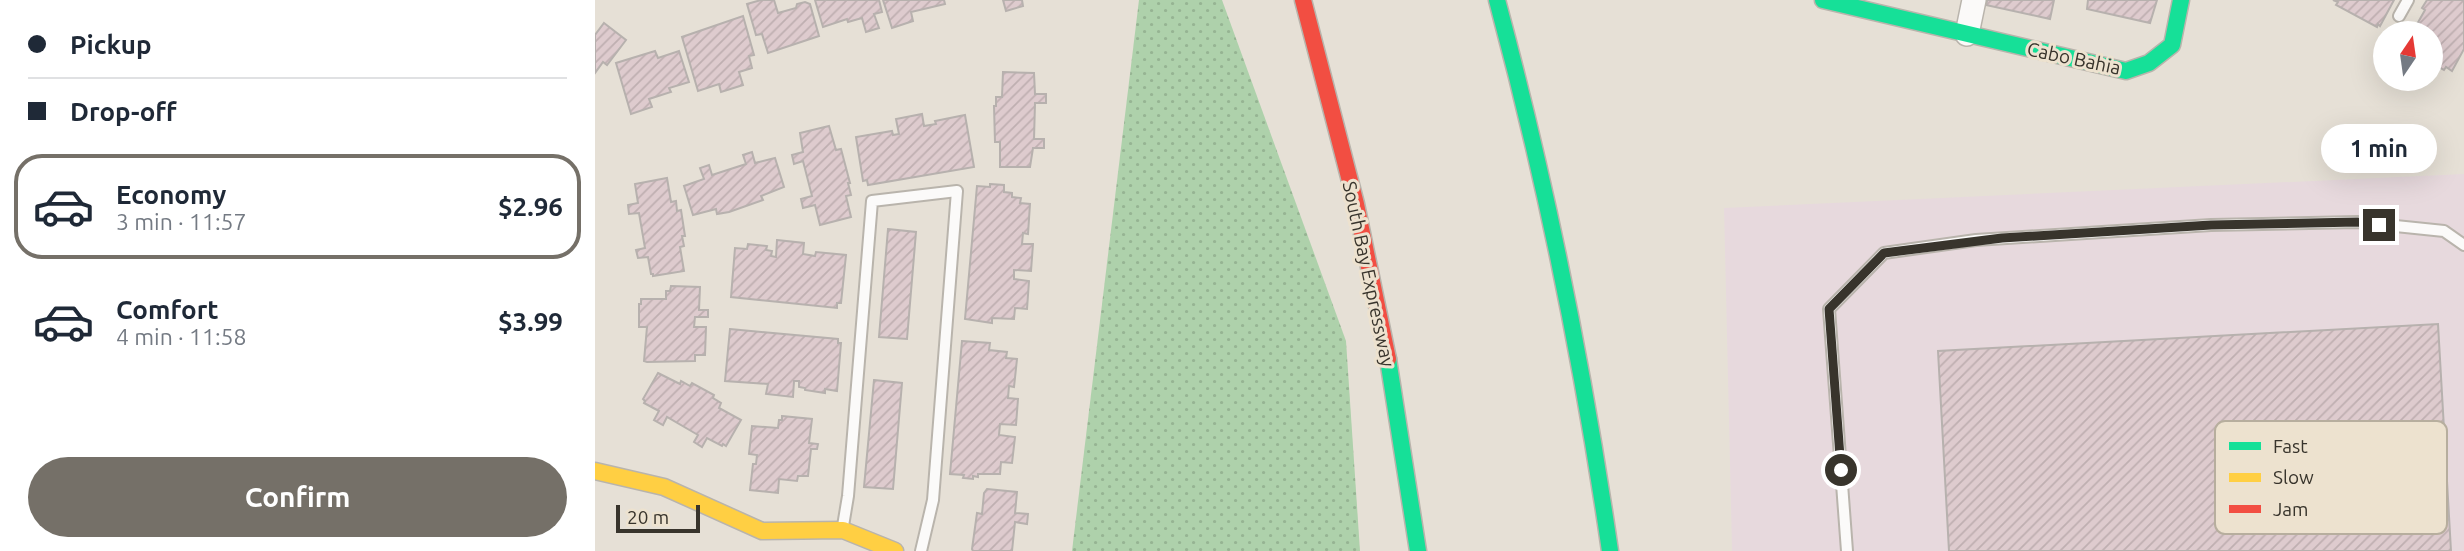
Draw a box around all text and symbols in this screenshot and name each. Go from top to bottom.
north arrow [2373,21,2443,91]
map controls [2373,21,2443,91]
text: Pickup [70,30,152,59]
street label: Cabo Bahia [2025,37,2123,79]
text: Drop-off [70,97,177,126]
callout: 1 min [2321,124,2437,173]
text: 1 min [2350,136,2408,161]
icon: car [32,175,95,238]
street label: South Bay Expressway [1339,179,1399,369]
text: Economy [116,180,226,209]
text: $2.96 [498,192,563,221]
text: 3 min · 11:57 [116,209,247,234]
route end [2363,209,2395,241]
icon: car [32,290,95,353]
text: Comfort [116,295,219,324]
text: $3.99 [498,307,563,336]
text: 4 min · 11:58 [116,324,247,349]
legend [2215,421,2447,534]
text: Fast [2273,435,2308,457]
route start [1825,454,1857,486]
button: Confirm [28,457,567,537]
text: Slow [2273,466,2314,488]
text: Jam [2273,498,2309,520]
scale bar [616,502,700,534]
text: 20 m [627,506,669,528]

